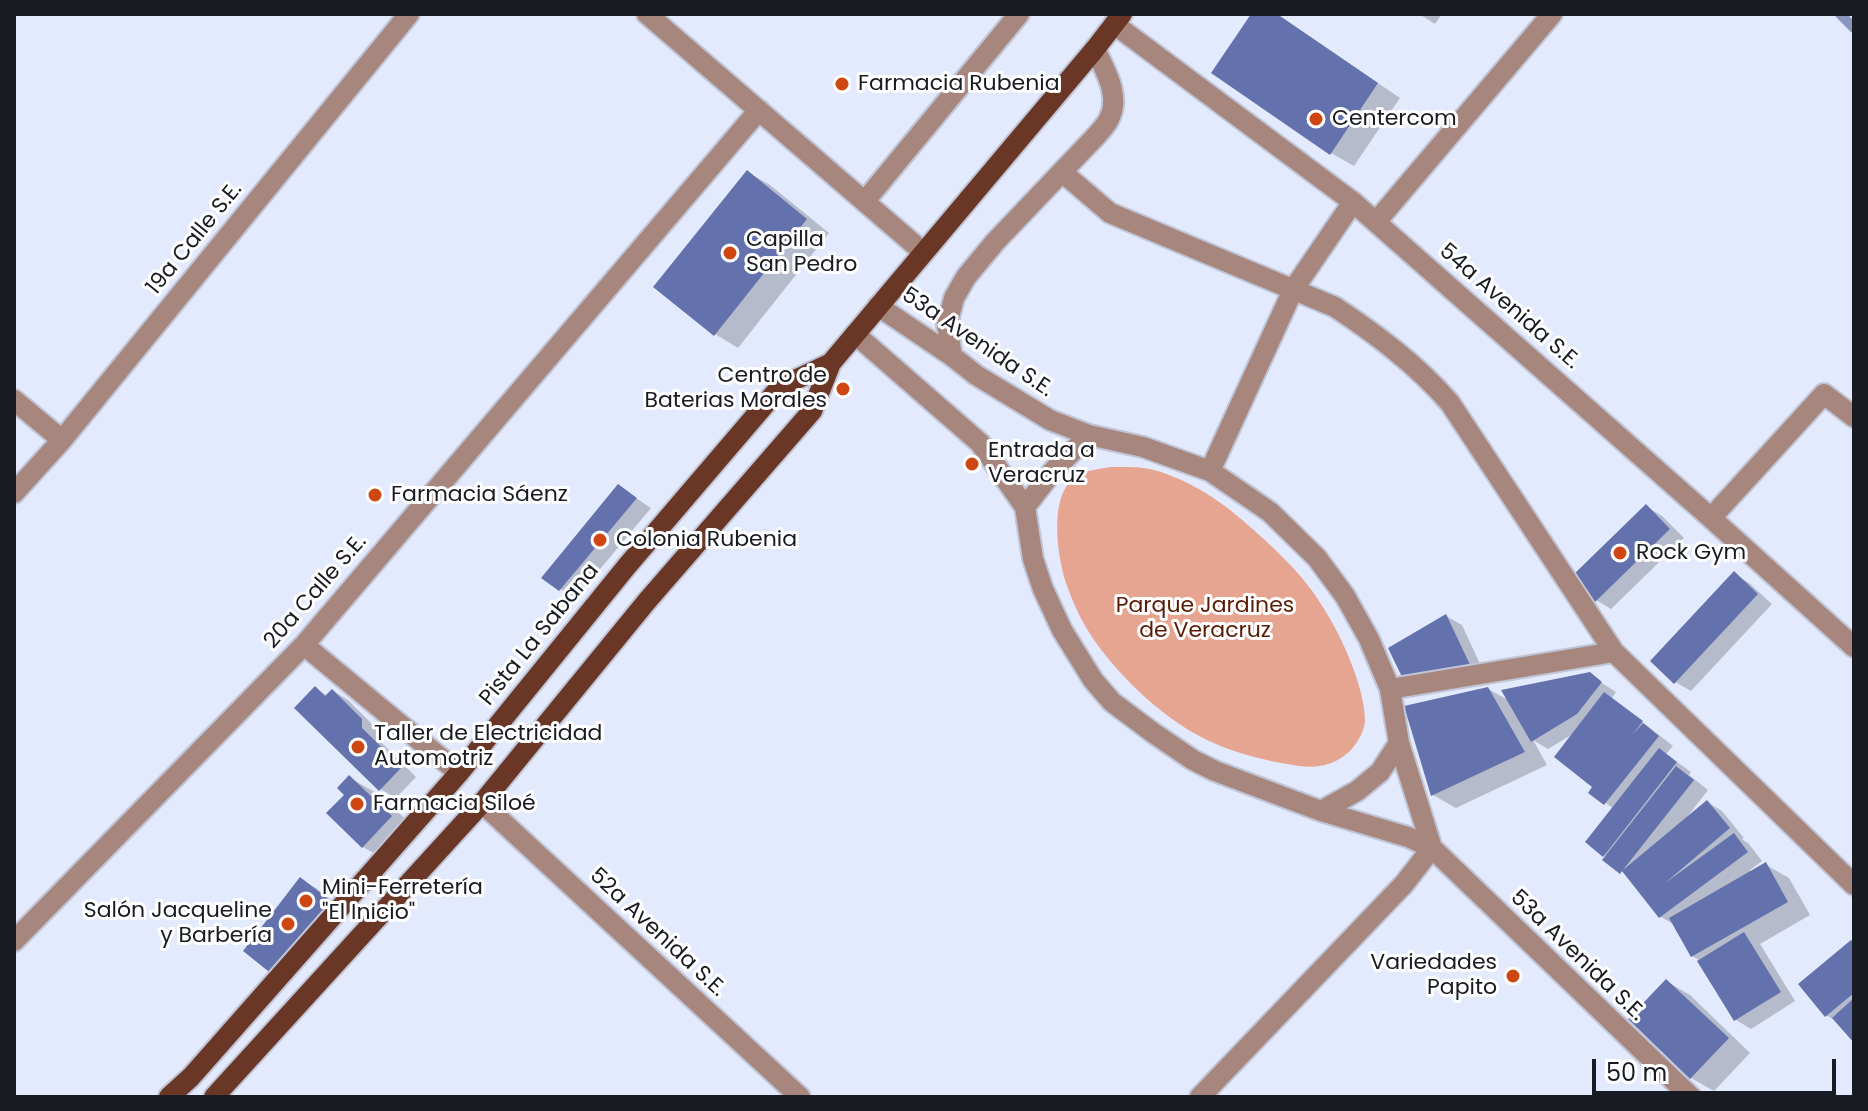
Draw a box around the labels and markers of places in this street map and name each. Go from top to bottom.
place label: Farmacia Rubenia [858,71,1060,97]
marker: Farmacia Rubenia [833,75,851,93]
place label: Centercom [1332,106,1457,132]
marker: Centercom [1307,110,1325,128]
place label: Capilla San Pedro [746,227,857,278]
marker: Capilla San Pedro [721,244,739,262]
place label: Centro de Baterias Morales [645,363,827,414]
marker: Centro de Baterias Morales [834,380,852,398]
place label: Entrada a Veracruz [988,438,1095,490]
marker: Entrada a Veracruz [963,455,981,473]
place label: Farmacia Sáenz [391,482,568,508]
marker: Farmacia Sáenz [366,486,384,504]
place label: Colonia Rubenia [616,527,797,553]
marker: Colonia Rubenia [591,531,609,549]
place label: Rock Gym [1636,540,1746,566]
marker: Rock Gym [1611,544,1629,562]
place label: Taller de Electricidad Automotriz [374,721,602,772]
marker: Taller de Electricidad Automotriz [349,738,367,756]
place label: Farmacia Siloé [373,791,536,817]
marker: Farmacia Siloé [348,795,366,813]
place label: Mini-Ferretería "El Inicio" [322,875,483,926]
marker: Mini-Ferretería "El Inicio" [297,892,315,910]
place label: Salón Jacqueline y Barbería [84,898,272,950]
marker: Salón Jacqueline y Barbería [279,915,297,933]
place label: Variedades Papito [1370,950,1497,1002]
marker: Variedades Papito [1504,967,1522,985]

